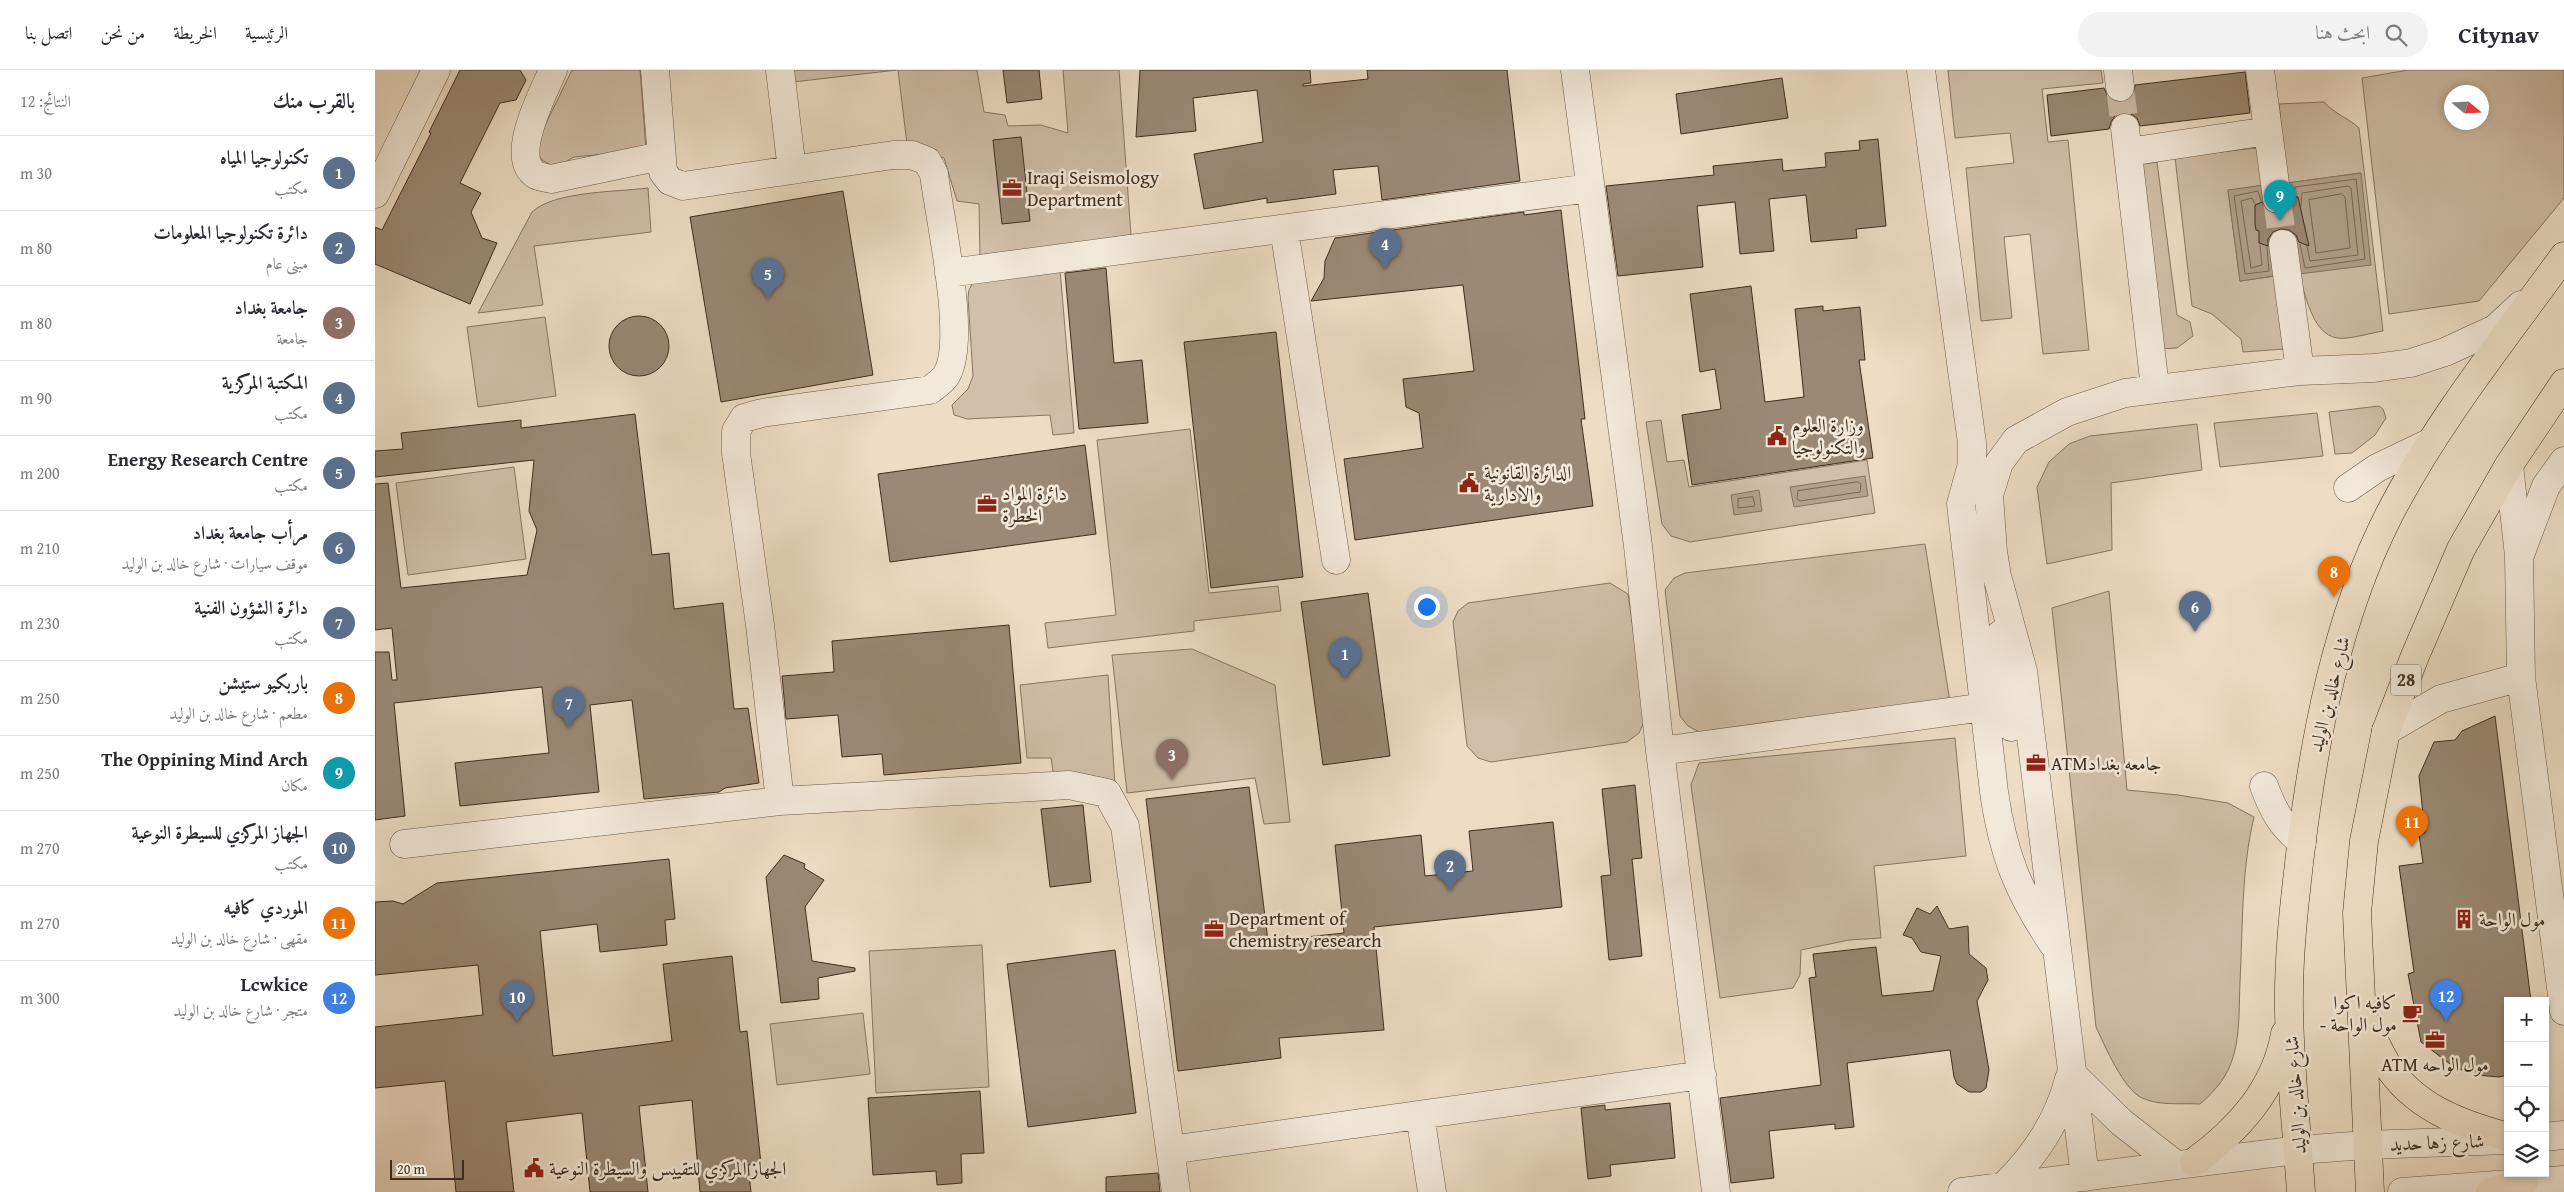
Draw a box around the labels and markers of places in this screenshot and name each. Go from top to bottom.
place label: Iraqi Seismology Department [1027,163,1160,213]
office icon: Iraqi Seismology Department [1001,177,1023,199]
pin: 9 [2264,180,2296,221]
pin: 4 [1369,228,1401,269]
pin: 5 [752,258,784,299]
place label: وزارة العلوم والتكنولوجيا [1792,411,1865,461]
public building icon: وزارة العلوم والتكنولوجيا [1766,425,1788,447]
place label: الدائرة القانونية والادارية [1484,458,1571,508]
public building icon: الدائرة القانونية والادارية [1458,472,1480,494]
place label: دائرة المواد الخطرة [1002,479,1067,529]
office icon: دائرة المواد الخطرة [976,493,998,515]
pin: 8 [2318,556,2350,597]
pin: 6 [2179,591,2211,632]
pin: 1 [1329,638,1361,679]
pin: 7 [553,687,585,728]
pin: 3 [1156,739,1188,780]
place label: ATMجامعه بغداد [2051,749,2162,777]
office icon: ATMجامعه بغداد [2025,752,2047,774]
pin: 11 [2396,806,2428,847]
pin: 2 [1434,850,1466,891]
place label: Department of chemistry research [1229,904,1382,954]
place label: مول الواحة [2479,905,2545,933]
building icon: مول الواحة [2453,908,2475,930]
office icon: Department of chemistry research [1203,918,1225,940]
pin: 12 [2430,980,2462,1021]
pin: 10 [501,981,533,1022]
place label: كافيه اكوا - مول الواحة [2320,988,2397,1038]
cafe icon: كافيه اكوا - مول الواحة [2401,1002,2423,1024]
office icon: ATM مول الواحه [2424,1029,2446,1051]
place label: ATM مول الواحه [2381,1050,2489,1078]
place label: الجهاز المركزي للتقييس والسيطرة النوعية [549,1154,786,1184]
public building icon: الجهاز المركزي للتقييس والسيطرة النوعية [523,1157,545,1179]

